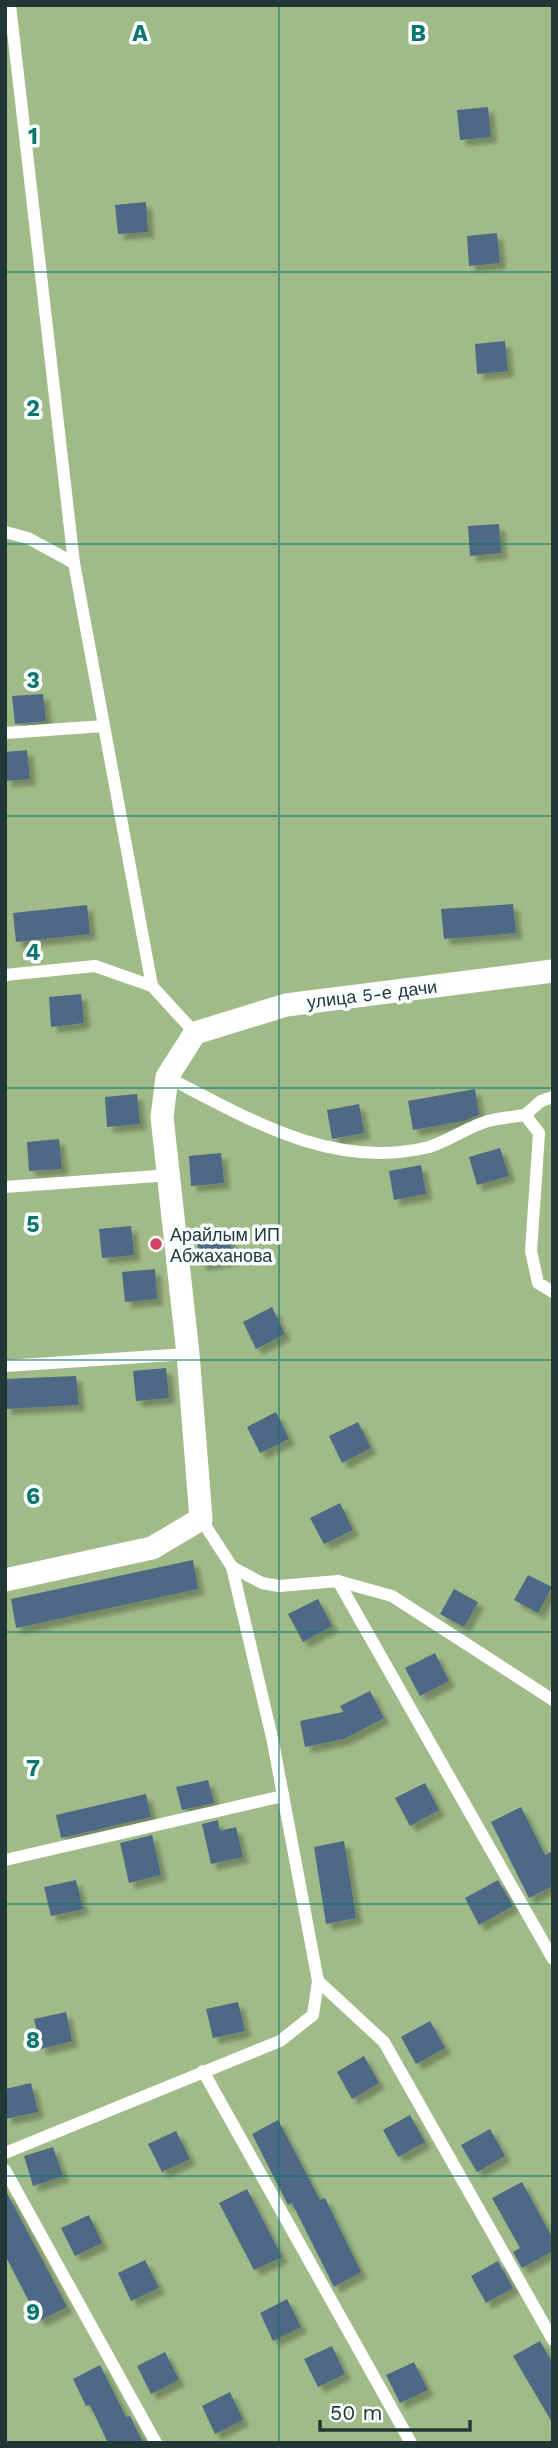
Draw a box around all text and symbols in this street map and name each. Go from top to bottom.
text: A [132,20,148,47]
text: B [410,20,426,47]
text: 1 [28,123,38,150]
text: 2 [26,395,40,422]
text: 3 [26,667,40,694]
text: 4 [26,939,41,966]
street label: улица 5-е дачи [306,976,438,1012]
text: 5 [26,1211,40,1238]
place label: Арайлым ИП Абжаханова [170,1224,280,1266]
marker: Арайлым ИП Абжаханова [148,1236,164,1252]
text: 6 [26,1483,40,1510]
text: 7 [26,1755,40,1782]
text: 8 [26,2027,40,2054]
text: 9 [26,2299,40,2326]
scale bar [320,2388,470,2432]
text: 50 m [330,2400,382,2425]

